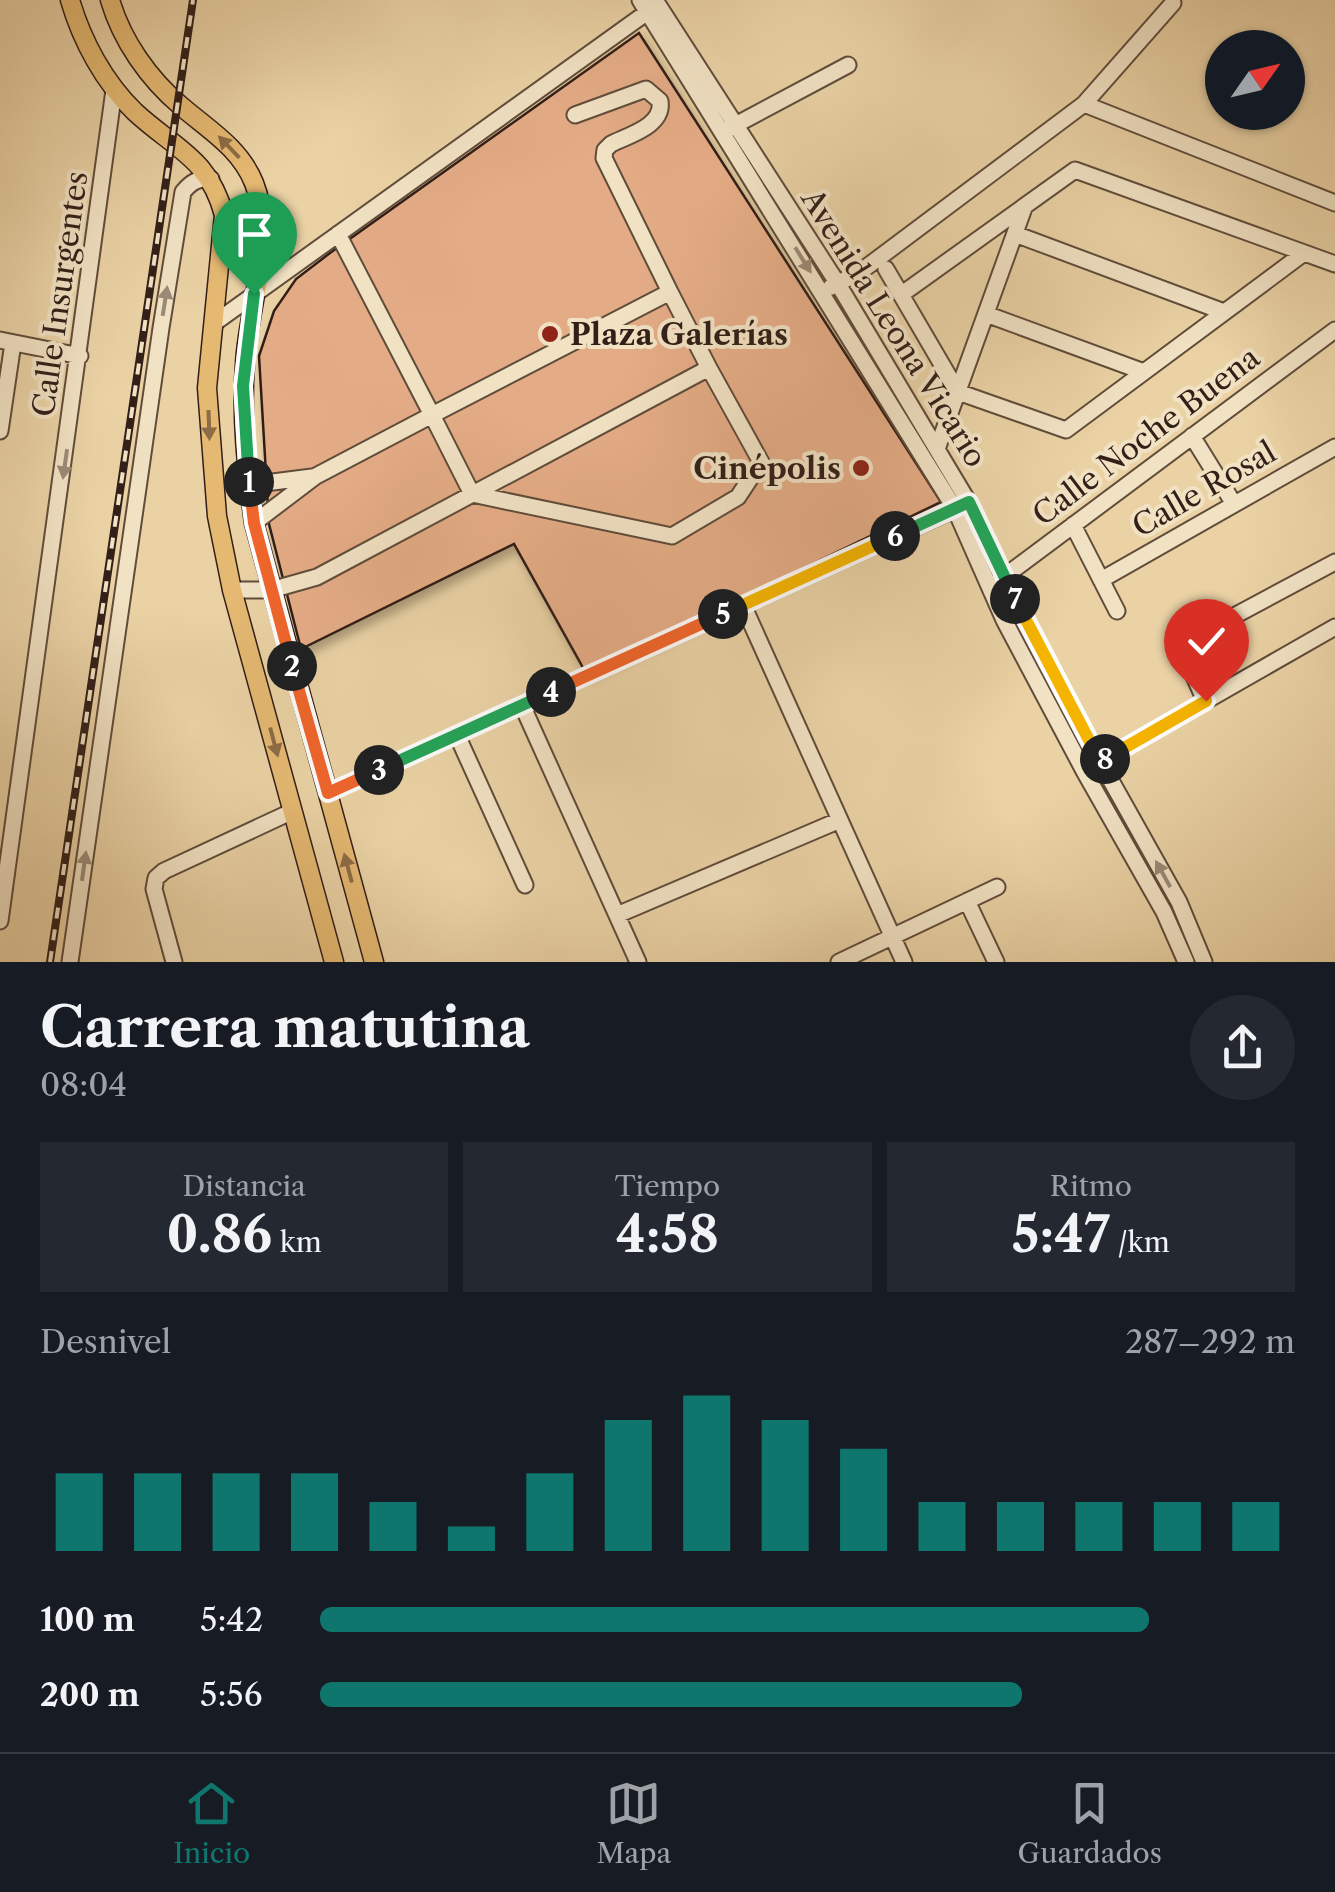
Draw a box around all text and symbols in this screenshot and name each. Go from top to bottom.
north arrow [1205,30,1305,130]
map controls [1205,30,1305,130]
one-way arrow [218,135,241,159]
street label: Calle Insurgentes [24,169,96,419]
street label: Avenida Leona Vicario [793,181,995,474]
pin [212,192,297,295]
icon: arrive [227,207,282,262]
one-way arrow [794,247,812,274]
one-way arrow [158,285,173,317]
place label: Plaza Galerías [570,316,788,353]
marker: Plaza Galerías [539,323,561,345]
street label: Calle Noche Buena [1025,339,1267,533]
one-way arrow [201,409,217,441]
street label: Calle Rosal [1126,433,1282,545]
one-way arrow [56,449,72,481]
place label: Cinépolis [693,450,841,487]
pin: 1 [224,457,274,507]
marker: Cinépolis [850,457,872,479]
text: 1 [243,465,255,499]
pin: 6 [870,511,920,561]
text: 6 [887,519,903,553]
pin: 7 [990,574,1040,624]
text: 7 [1008,582,1022,616]
pin: 5 [698,589,748,639]
text: 5 [715,597,731,631]
pin [1164,599,1249,702]
icon: check [1179,614,1234,669]
pin: 2 [267,641,317,691]
text: 2 [284,649,300,683]
pin: 4 [526,667,576,717]
text: 4 [543,675,559,709]
one-way arrow [266,727,282,758]
pin: 8 [1080,734,1130,784]
text: 8 [1096,742,1114,776]
pin: 3 [354,745,404,795]
text: 3 [371,753,387,787]
one-way arrow [76,849,92,881]
one-way arrow [340,852,356,883]
one-way arrow [1155,859,1172,888]
text: Carrera matutina [40,994,530,1061]
button: share [1190,995,1295,1100]
text: 08:04 [40,1065,127,1104]
text: Distancia [182,1169,306,1203]
text: Tiempo [615,1169,720,1203]
text: Ritmo [1050,1169,1132,1203]
text: 0.86 [166,1203,272,1265]
text: 4:58 [616,1203,719,1265]
text: 5:47 [1012,1203,1110,1265]
text: km [272,1225,322,1259]
text: /km [1110,1225,1170,1259]
text: Desnivel [40,1322,171,1361]
text: 287–292 m [1125,1322,1295,1361]
text: 100 m [40,1600,135,1639]
text: 5:42 [200,1600,263,1639]
text: 200 m [40,1675,140,1714]
text: 5:56 [200,1675,262,1714]
tab: Inicio [173,1776,250,1870]
tab: Mapa [596,1776,671,1870]
tab: Guardados [1018,1776,1162,1870]

